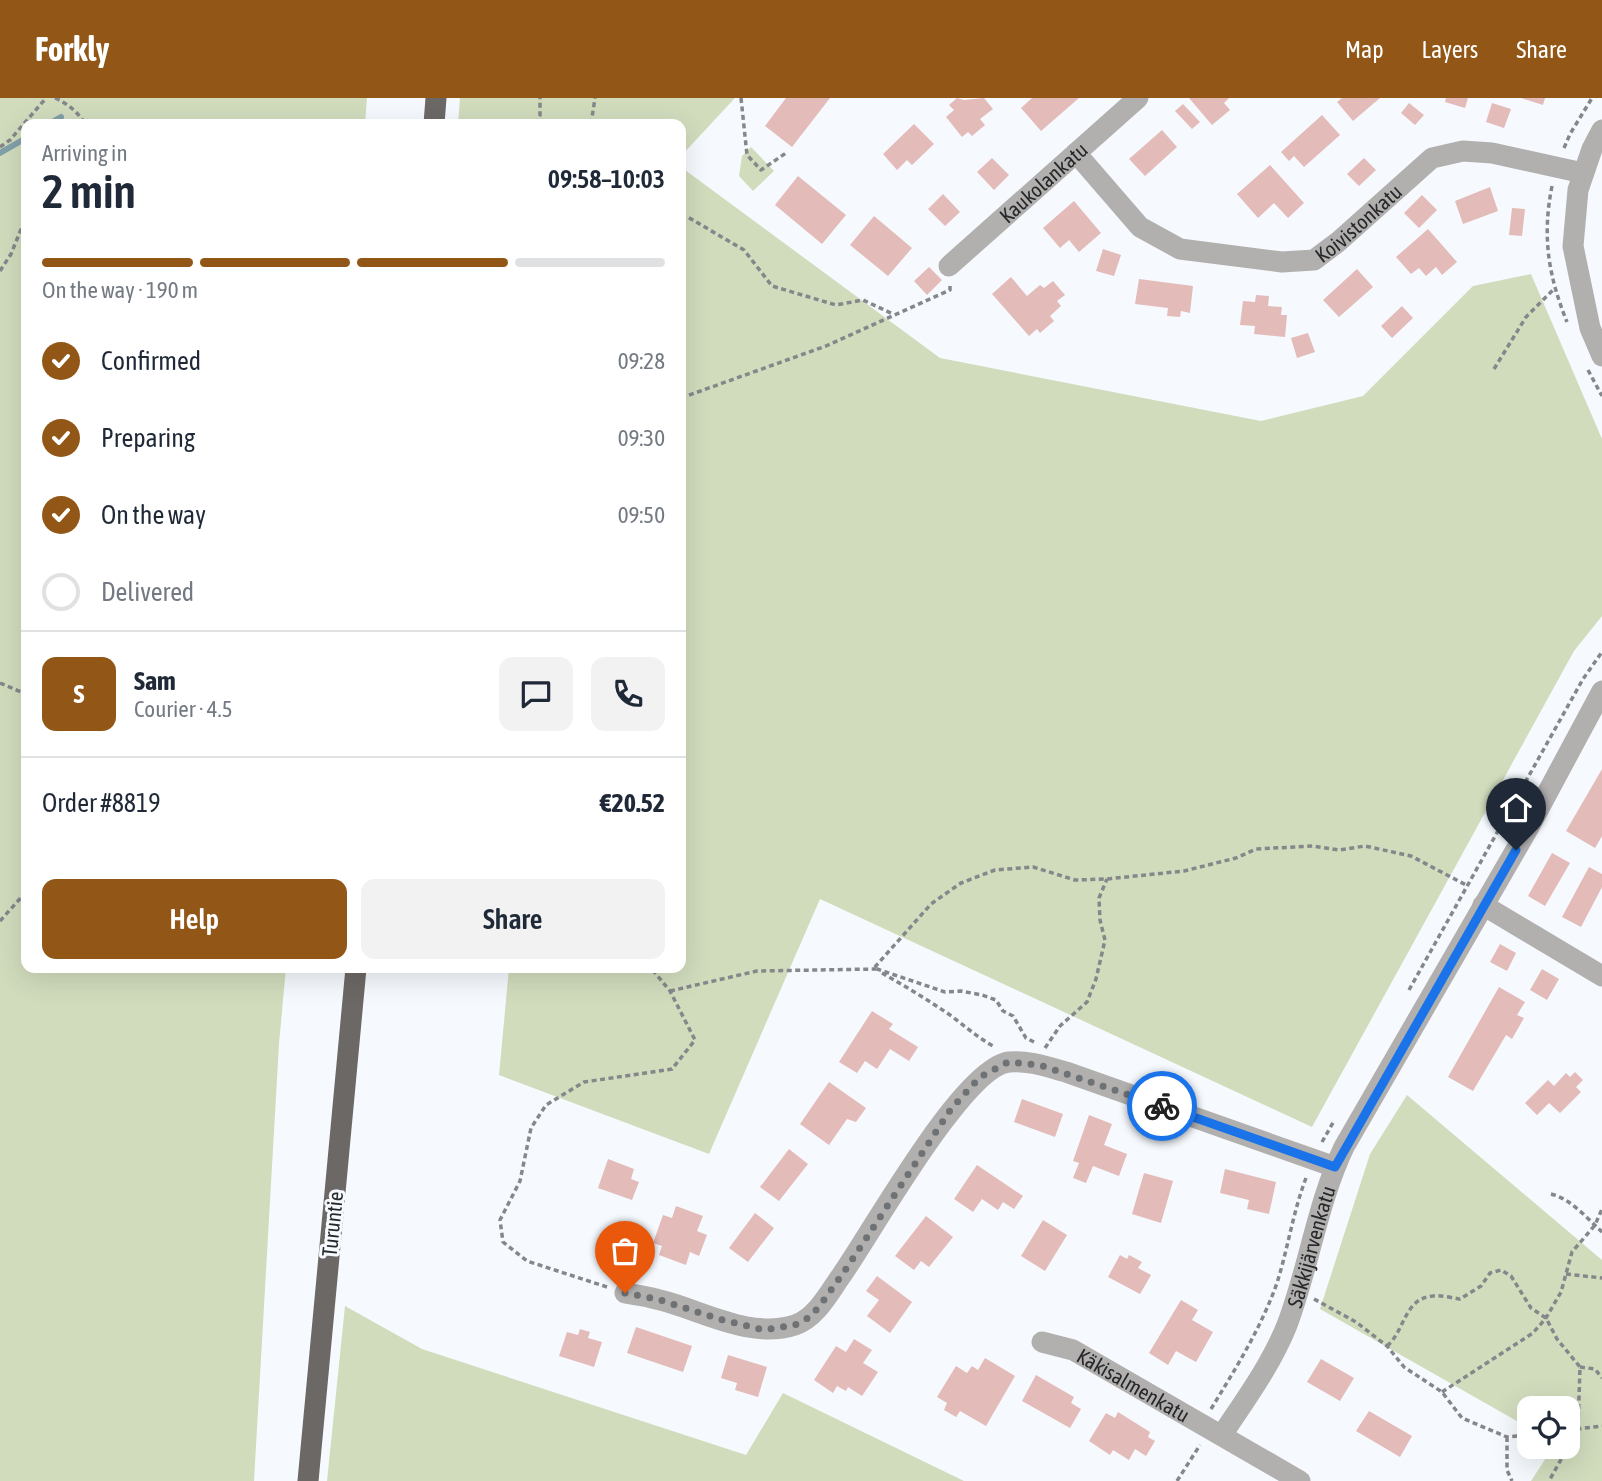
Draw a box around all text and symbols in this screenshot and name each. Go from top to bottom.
text: Forkly [35,30,109,68]
text: Map [1345,36,1384,63]
text: Layers [1422,36,1478,63]
text: Share [1516,36,1567,63]
street label: Kaukolankatu [994,137,1092,228]
text: Arriving in [42,140,128,166]
text: 09:58–10:03 [548,164,665,194]
text: 2 min [42,165,136,218]
street label: Koivistonkatu [1310,179,1406,267]
text: On the way · 190 m [42,277,198,303]
icon: check [42,342,80,380]
text: Confirmed [101,346,201,376]
text: 09:28 [618,348,665,374]
icon: check [42,419,80,457]
text: Preparing [101,423,195,453]
text: 09:30 [618,425,665,451]
icon: check [42,496,80,534]
text: On the way [101,500,206,530]
text: 09:50 [618,502,665,528]
text: Delivered [101,577,194,607]
button: chat [499,657,573,731]
button: phone [591,657,665,731]
text: Sam [134,666,176,696]
text: S [74,679,84,709]
text: Courier · 4.5 [134,696,233,722]
pin [1486,778,1546,850]
text: Order #8819 [42,788,161,818]
text: €20.52 [600,788,665,818]
icon: home [1497,789,1535,827]
button: Help [42,879,347,959]
button: Share [361,879,665,959]
courier [1127,1071,1197,1141]
icon: bike [1143,1087,1181,1125]
street label: Säkkijärvenkatu [1282,1183,1340,1311]
street label: Turuntie [317,1190,347,1258]
pin [595,1221,655,1293]
icon: bag [606,1232,644,1270]
street label: Käkisalmenkatu [1073,1343,1194,1427]
map controls [1517,1396,1580,1459]
button: locate [1517,1396,1580,1459]

